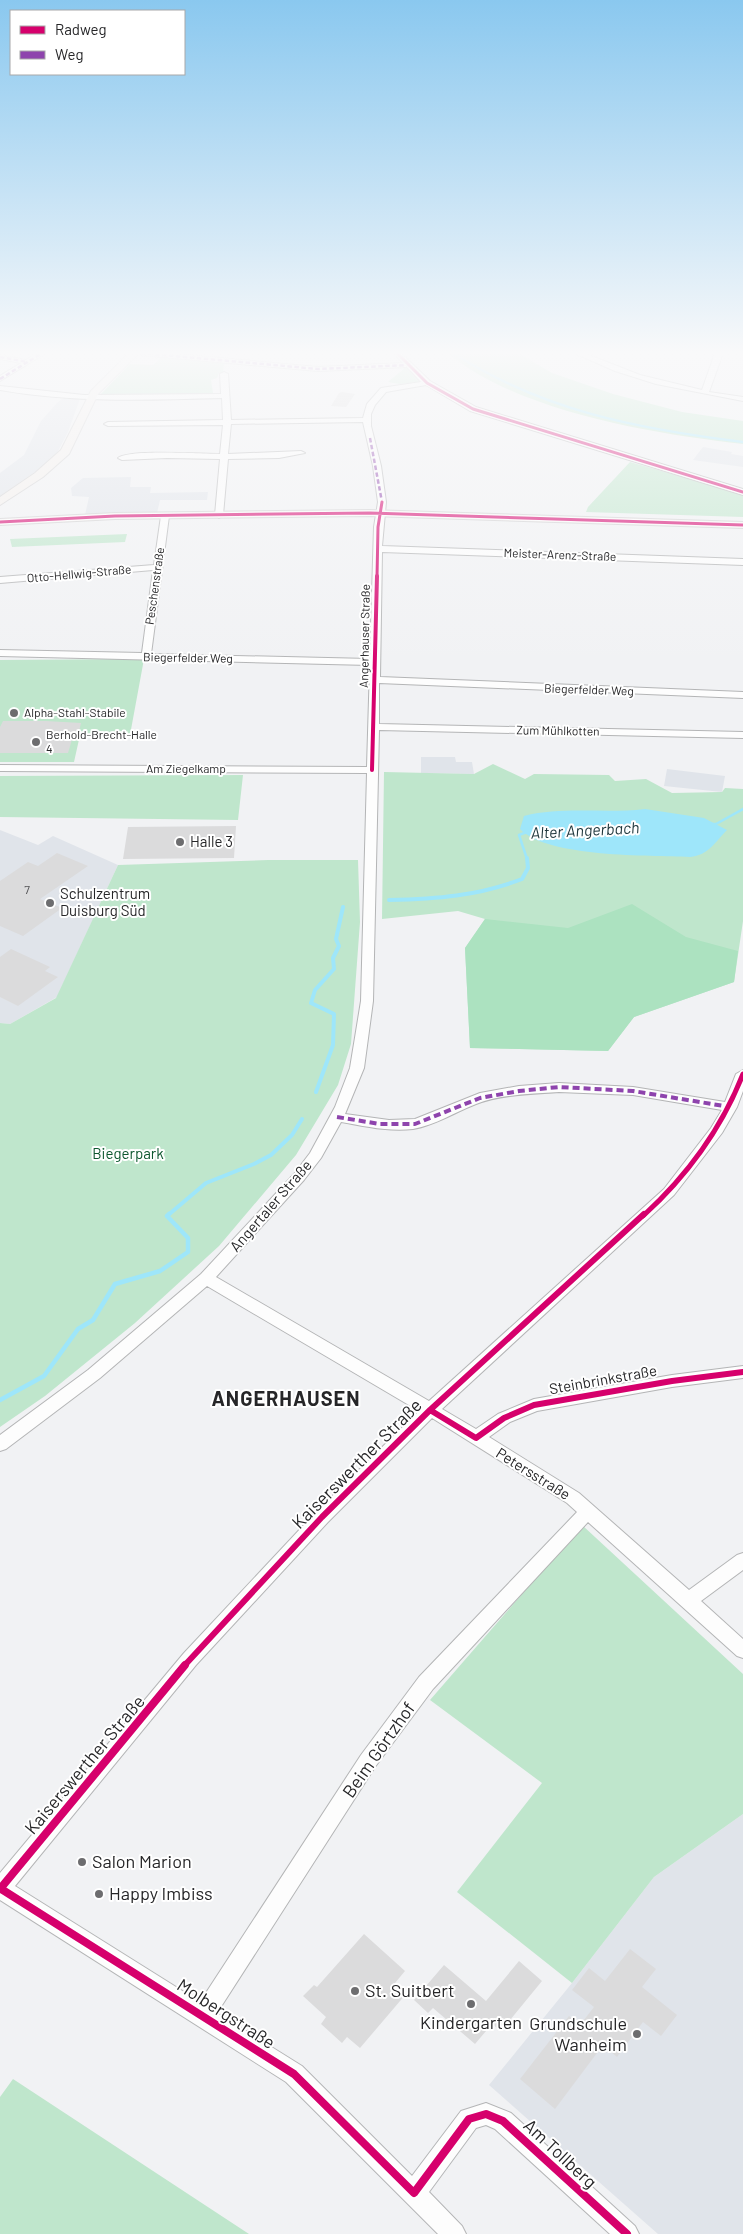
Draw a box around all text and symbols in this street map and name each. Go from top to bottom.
legend [10,10,185,75]
text: Radweg [55,20,107,38]
text: Weg [55,45,83,63]
street label: Meister-Arenz-Straße [503,545,617,563]
street label: Peschenstraße [142,546,166,626]
street label: Otto-Hellwig-Straße [26,561,132,585]
street label: Angerhauser Straße [356,584,372,688]
street label: Biegerfelder Weg [143,649,233,665]
street label: Biegerfelder Weg [544,680,634,698]
place label: Alpha-Stahl-Stabile [24,705,126,719]
marker: Alpha-Stahl-Stabile [8,707,20,719]
street label: Zum Mühlkotten [516,722,600,738]
place label: Berhold-Brecht-Halle 4 [46,727,157,755]
marker: Berhold-Brecht-Halle 4 [30,736,42,748]
street label: Am Ziegelkamp [146,761,226,775]
water label: Alter Angerbach [530,817,640,842]
place label: Halle 3 [190,832,233,850]
marker: Halle 3 [174,836,186,848]
house number: 7 [24,882,30,896]
place label: Schulzentrum Duisburg Süd [60,884,150,919]
marker: Schulzentrum Duisburg Süd [44,897,56,909]
park label: Biegerpark [92,1144,164,1162]
street label: Angertaler Straße [226,1156,315,1255]
street label: Steinbrinkstraße [548,1361,658,1397]
district label: ANGERHAUSEN [211,1386,361,1410]
street label: Kaiserswerther Straße [287,1394,426,1533]
street label: Petersstraße [493,1443,574,1503]
street label: Kaiserswerther Straße [20,1690,149,1838]
street label: Beim Görtzhof [337,1697,419,1801]
place label: Salon Marion [92,1850,192,1872]
marker: Salon Marion [76,1856,88,1868]
place label: Happy Imbiss [109,1882,213,1904]
marker: Happy Imbiss [93,1888,105,1900]
street label: Molbergstraße [173,1973,280,2053]
place label: St. Suitbert [365,1979,455,2001]
marker: St. Suitbert [349,1985,361,1997]
marker: Kindergarten [465,1998,477,2010]
place label: Kindergarten [420,2011,522,2033]
place label: Grundschule Wanheim [529,2012,627,2055]
marker: Grundschule Wanheim [631,2028,643,2040]
street label: Am Tollberg [520,2114,602,2193]

